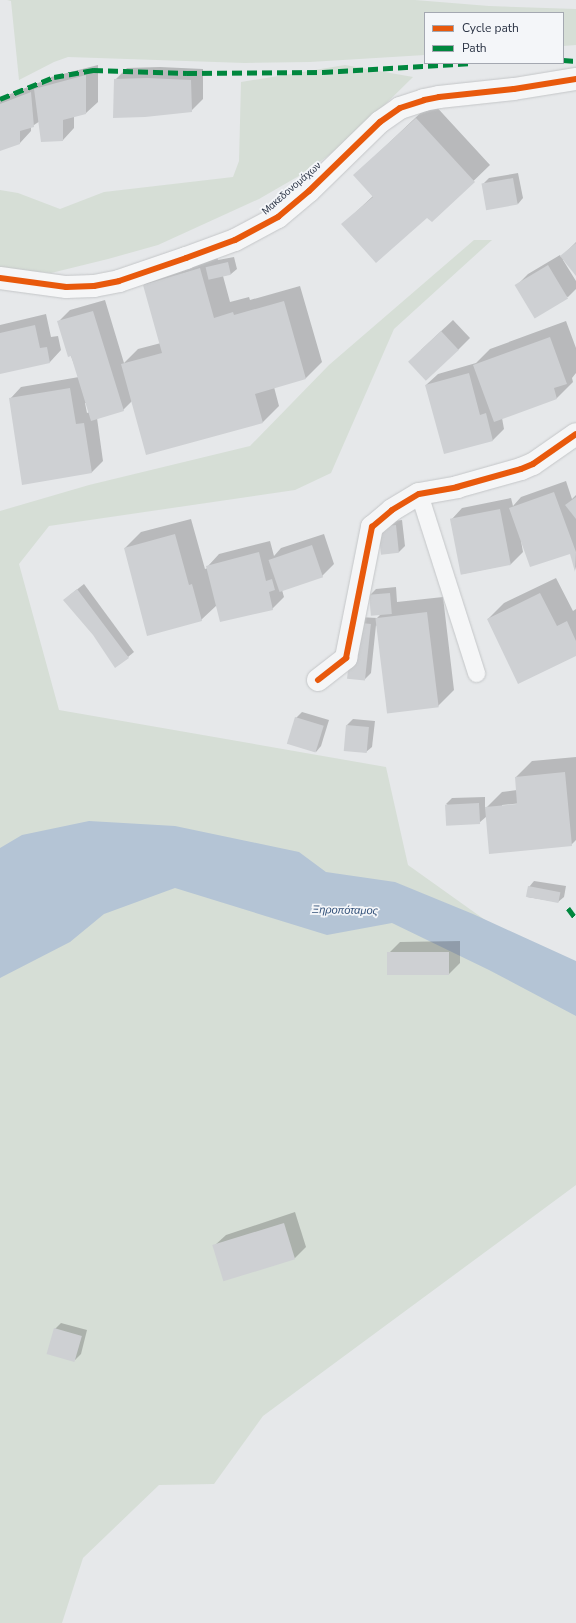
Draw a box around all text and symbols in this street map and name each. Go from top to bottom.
legend [424,12,564,64]
text: Cycle path [462,20,519,36]
text: Path [462,40,487,56]
street label: Μακεδονομάχων [260,160,324,218]
water label: Ξηροπόταμος [312,904,378,918]

